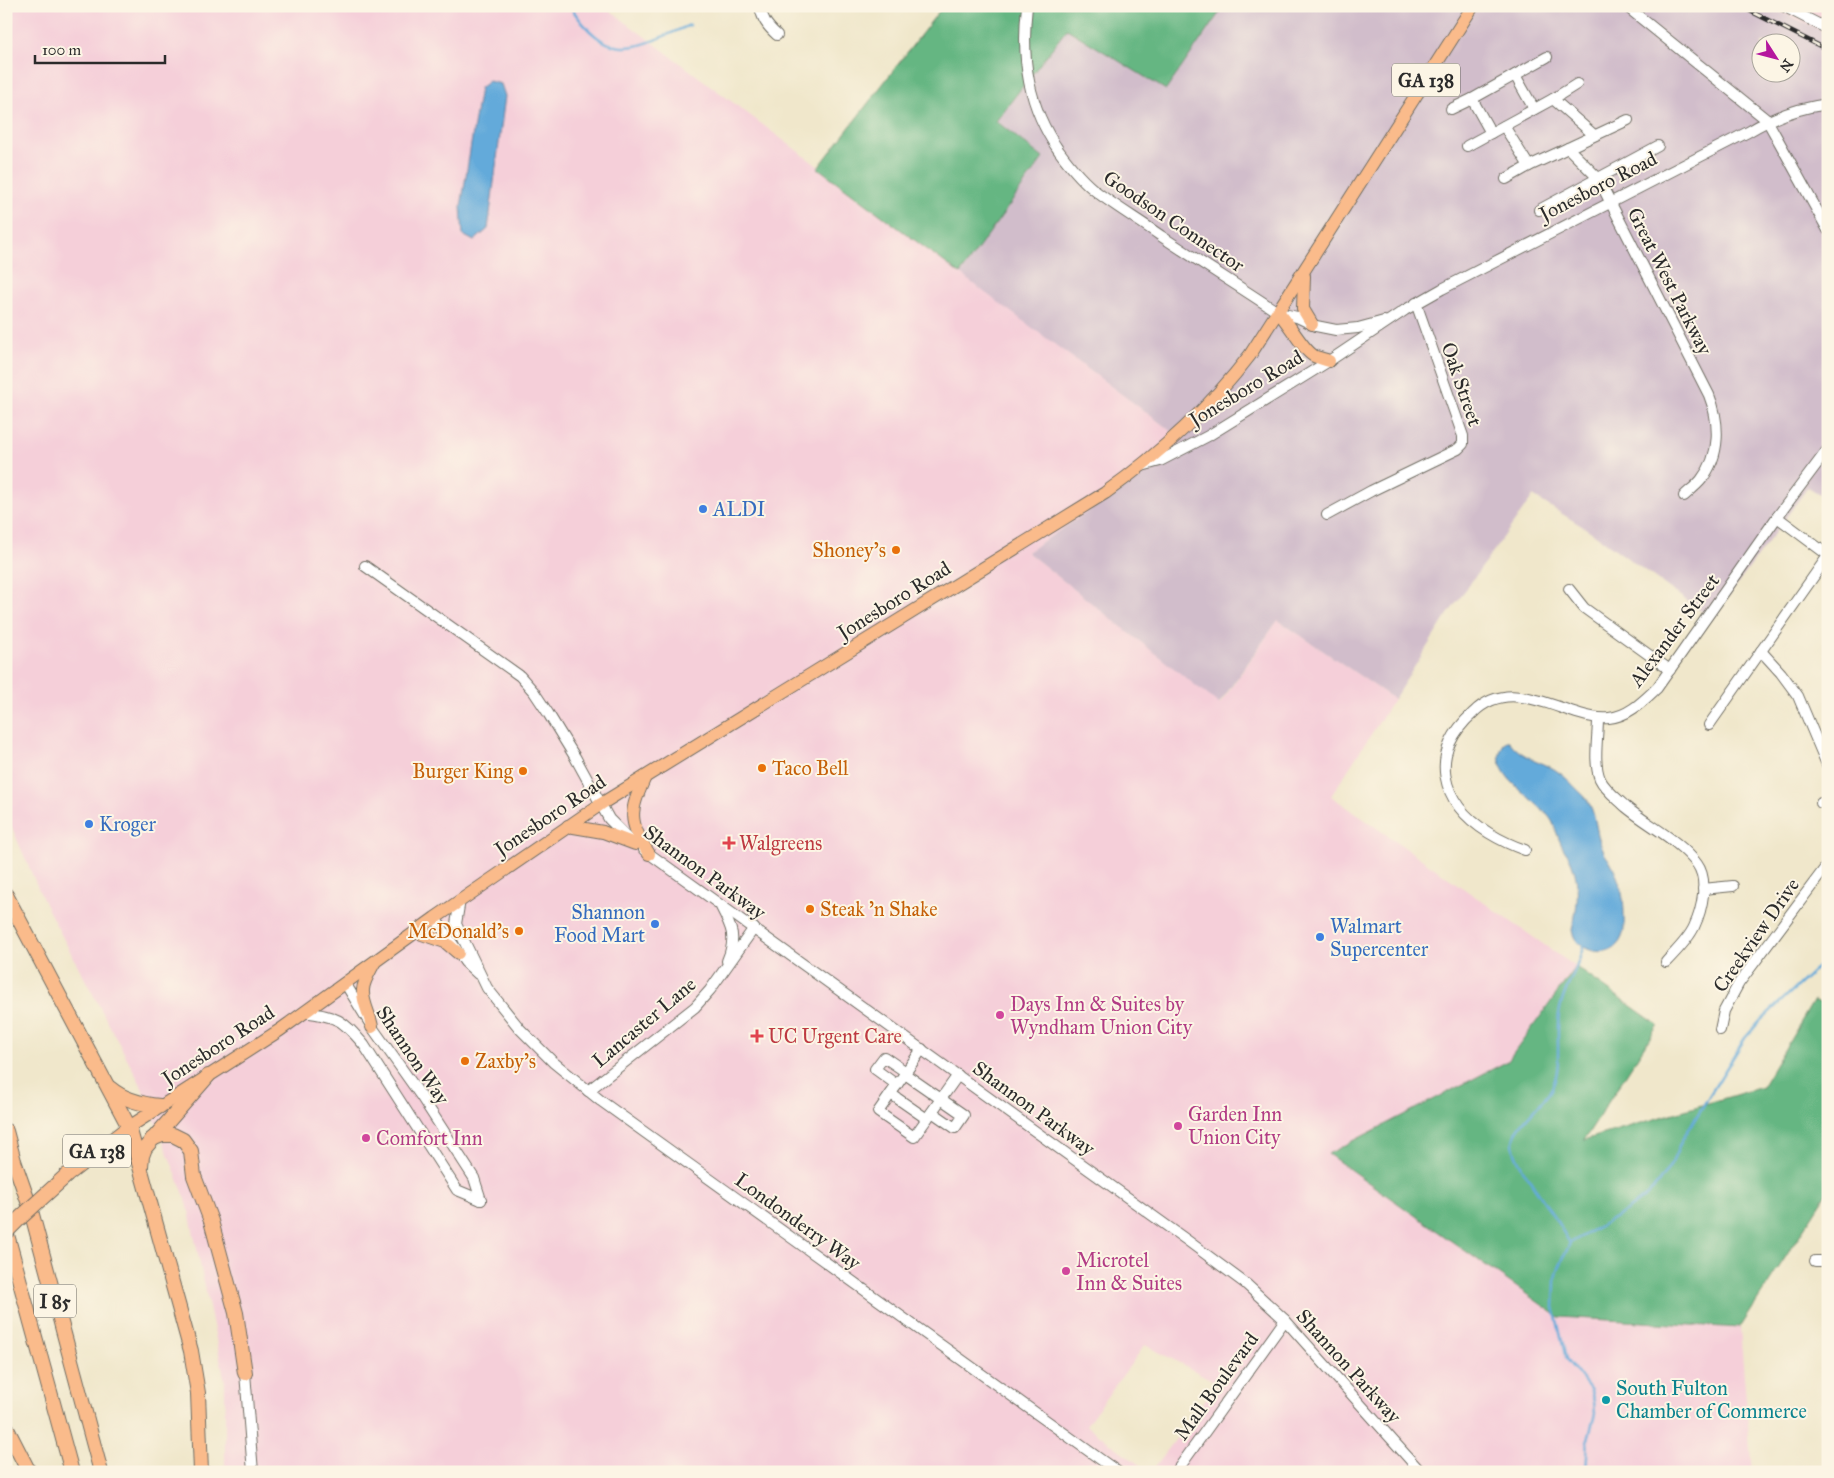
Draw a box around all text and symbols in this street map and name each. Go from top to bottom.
scale bar [35,32,165,64]
north arrow [1752,32,1802,82]
text: 100 m [42,41,82,59]
text: N [1776,56,1796,75]
road number: GA 138 [1392,64,1460,96]
street label: Jonesboro Road [1533,146,1661,228]
street label: Goodson Connector [1099,165,1249,277]
street label: Great West Parkway [1623,203,1718,359]
street label: Oak Street [1436,339,1488,429]
street label: Jonesboro Road [1183,345,1308,433]
place label: ALDI [712,497,765,521]
marker: ALDI [697,503,709,515]
place label: Shoney's [812,538,886,562]
marker: Shoney's [890,544,902,556]
street label: Jonesboro Road [831,556,955,646]
street label: Alexander Street [1623,569,1724,692]
place label: Taco Bell [772,756,849,780]
place label: Burger King [412,759,514,784]
marker: Taco Bell [756,762,768,774]
marker: Burger King [517,765,529,777]
street label: Jonesboro Road [488,769,611,863]
place label: Kroger [99,812,156,837]
marker: Kroger [83,818,95,830]
street label: Shannon Parkway [639,820,771,925]
place label: Walgreens [739,831,822,856]
marker: Walgreens [723,837,735,849]
street label: Creekview Drive [1708,873,1804,997]
place label: Steak 'n Shake [820,897,937,921]
place label: Shannon Food Mart [554,900,645,947]
marker: Steak 'n Shake [804,903,816,915]
place label: Walmart Supercenter [1330,914,1429,961]
marker: Shannon Food Mart [649,918,661,930]
place label: McDonald's [407,919,509,943]
marker: McDonald's [513,925,525,937]
marker: Walmart Supercenter [1314,931,1326,943]
street label: Lancaster Lane [587,972,701,1072]
place label: Days Inn & Suites by Wyndham Union City [1010,992,1193,1039]
street label: Jonesboro Road [156,1000,279,1092]
street label: Shannon Way [371,1001,455,1109]
marker: Days Inn & Suites by Wyndham Union City [994,1009,1006,1021]
place label: UC Urgent Care [768,1024,902,1049]
marker: UC Urgent Care [750,1029,764,1043]
place label: Zaxby's [475,1049,536,1073]
marker: Zaxby's [459,1055,471,1067]
street label: Shannon Parkway [968,1056,1100,1161]
place label: Garden Inn Union City [1188,1102,1282,1149]
marker: Garden Inn Union City [1172,1120,1184,1132]
place label: Comfort Inn [376,1126,483,1150]
marker: Comfort Inn [360,1132,372,1144]
road number: GA 138 [63,1134,131,1168]
street label: Londonderry Way [730,1167,866,1275]
place label: Microtel Inn & Suites [1076,1248,1182,1295]
marker: Microtel Inn & Suites [1060,1265,1072,1277]
road number: I 85 [34,1284,76,1318]
street label: Shannon Parkway [1292,1304,1407,1428]
street label: Mall Boulevard [1169,1327,1263,1445]
place label: South Fulton Chamber of Commerce [1616,1376,1807,1423]
marker: South Fulton Chamber of Commerce [1600,1394,1612,1406]

